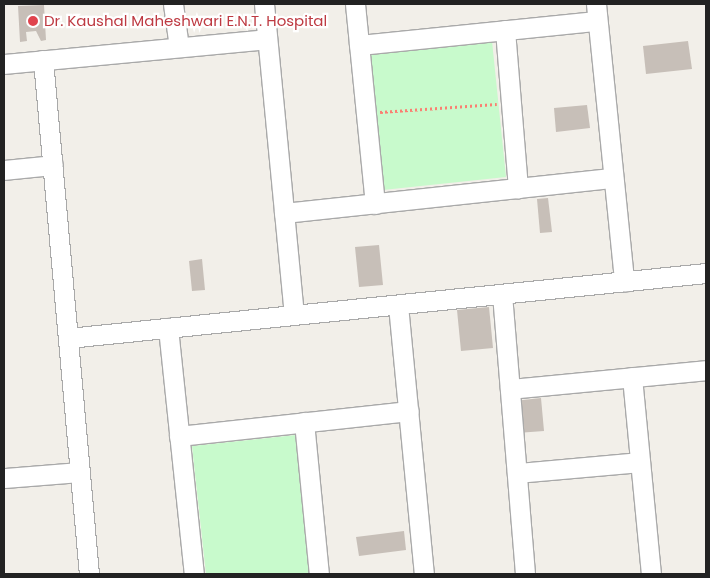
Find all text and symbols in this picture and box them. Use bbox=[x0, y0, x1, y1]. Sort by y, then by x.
place label: Dr. Kaushal Maheshwari E.N.T. Hospital bbox=[44, 12, 327, 30]
marker: Dr. Kaushal Maheshwari E.N.T. Hospital bbox=[26, 14, 40, 28]

